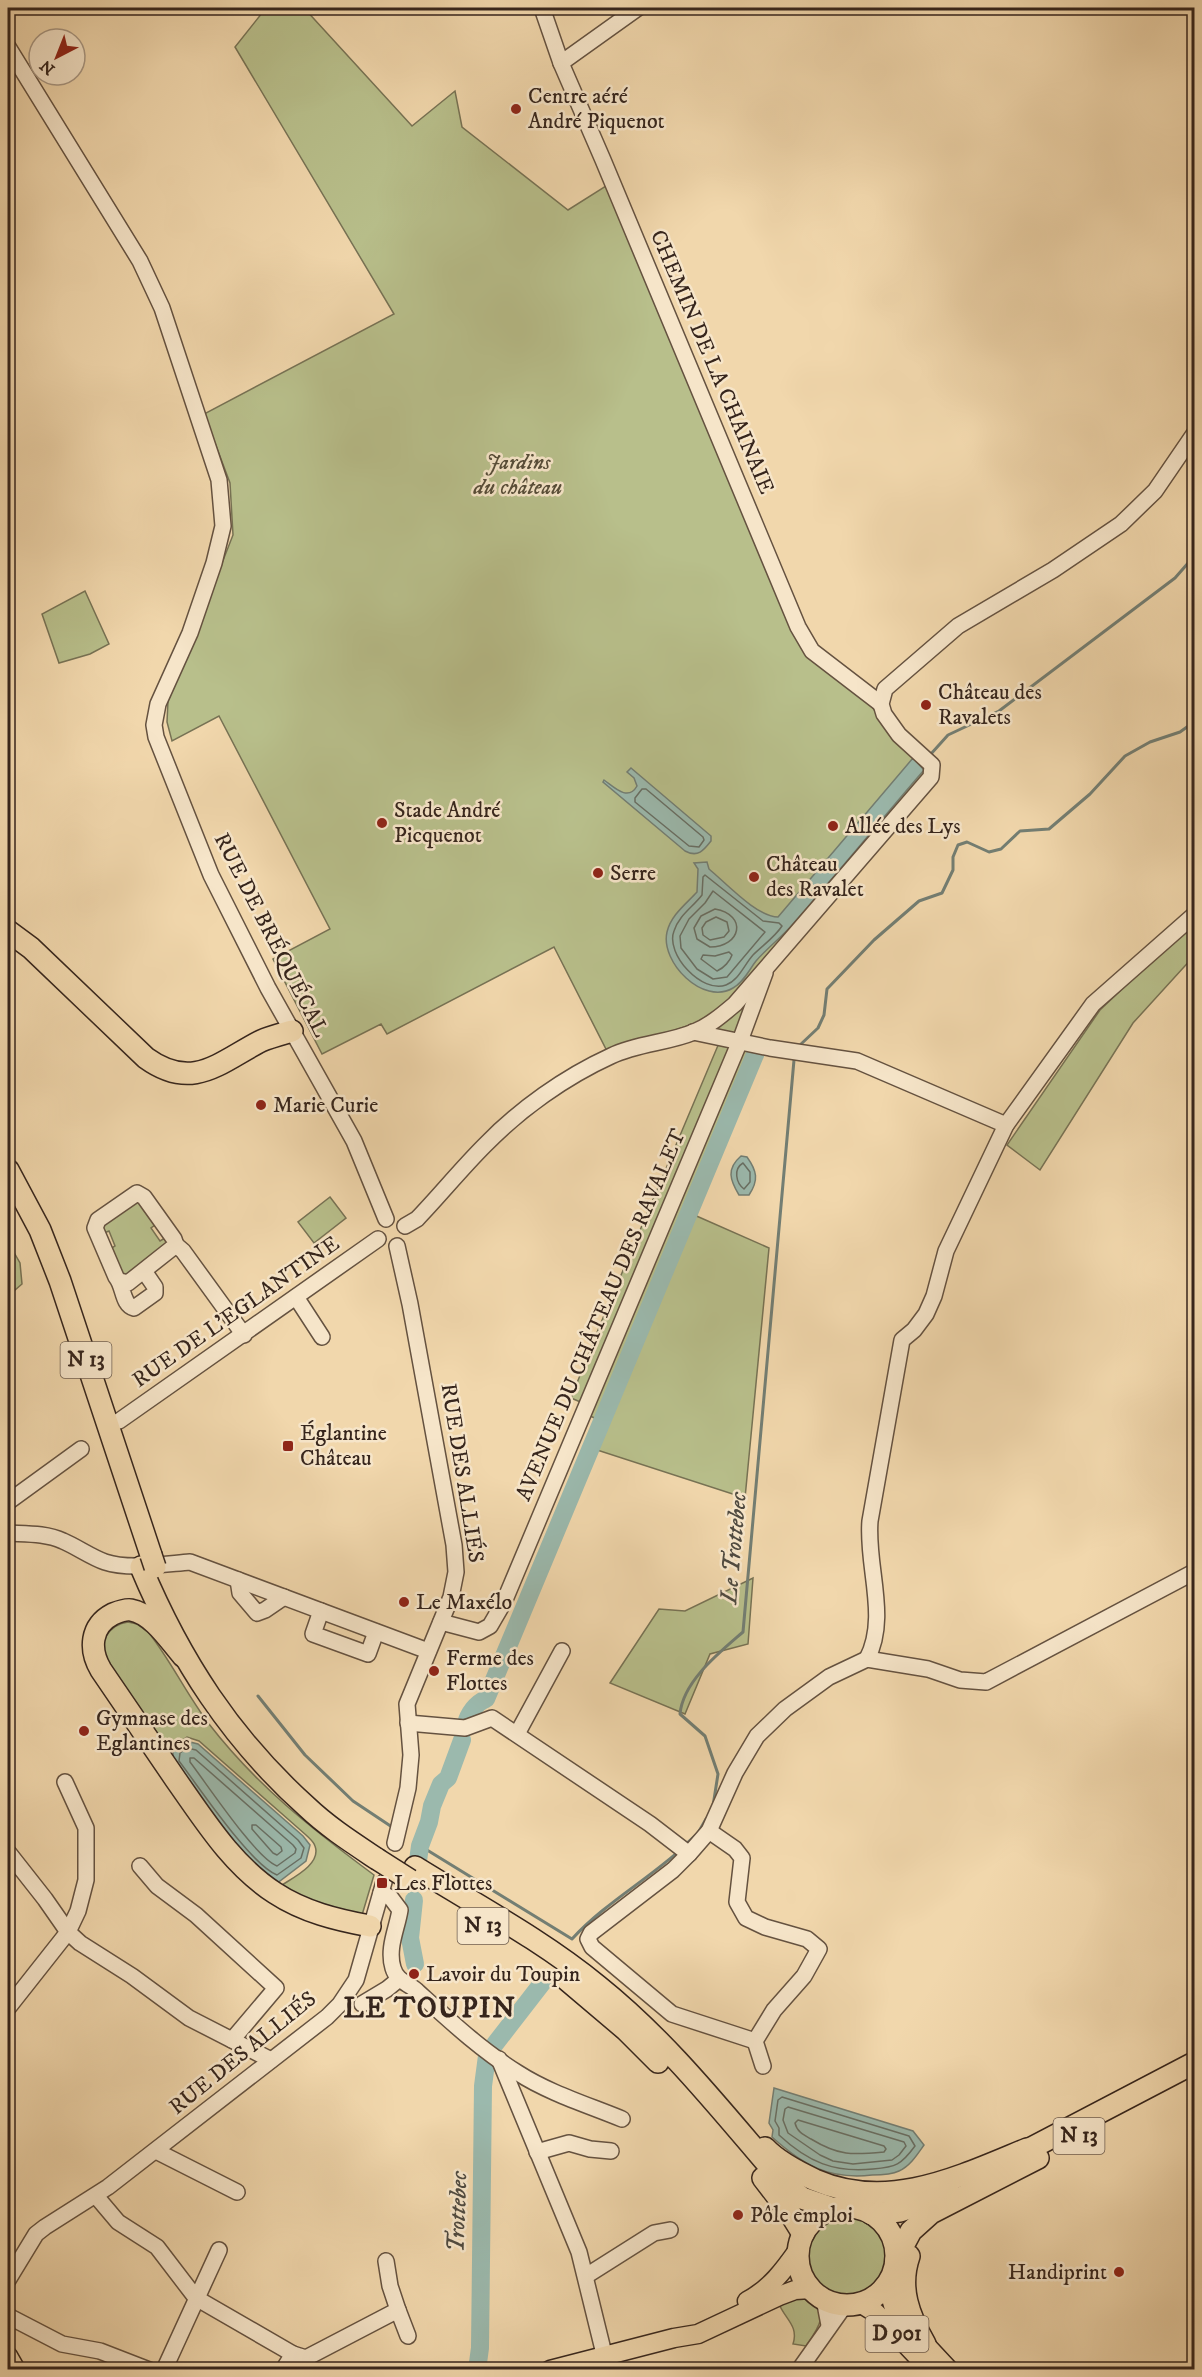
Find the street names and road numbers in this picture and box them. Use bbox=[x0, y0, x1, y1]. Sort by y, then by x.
street label: CHEMIN DE LA CHAINAIE bbox=[644, 226, 780, 498]
street label: RUE DE BRÉQUÉCAL bbox=[208, 829, 334, 1042]
street label: AVENUE DU CHÂTEAU DES RAVALET bbox=[509, 1124, 692, 1505]
street label: RUE DE L'EGLANTINE bbox=[127, 1230, 345, 1394]
road number: N 13 bbox=[60, 1342, 112, 1378]
street label: RUE DES ALLIÉS bbox=[434, 1381, 490, 1565]
road number: N 13 bbox=[458, 1908, 508, 1944]
street label: RUE DES ALLIÉS bbox=[164, 1985, 322, 2121]
road number: N 13 bbox=[1054, 2118, 1104, 2154]
road number: D 901 bbox=[866, 2316, 928, 2352]

